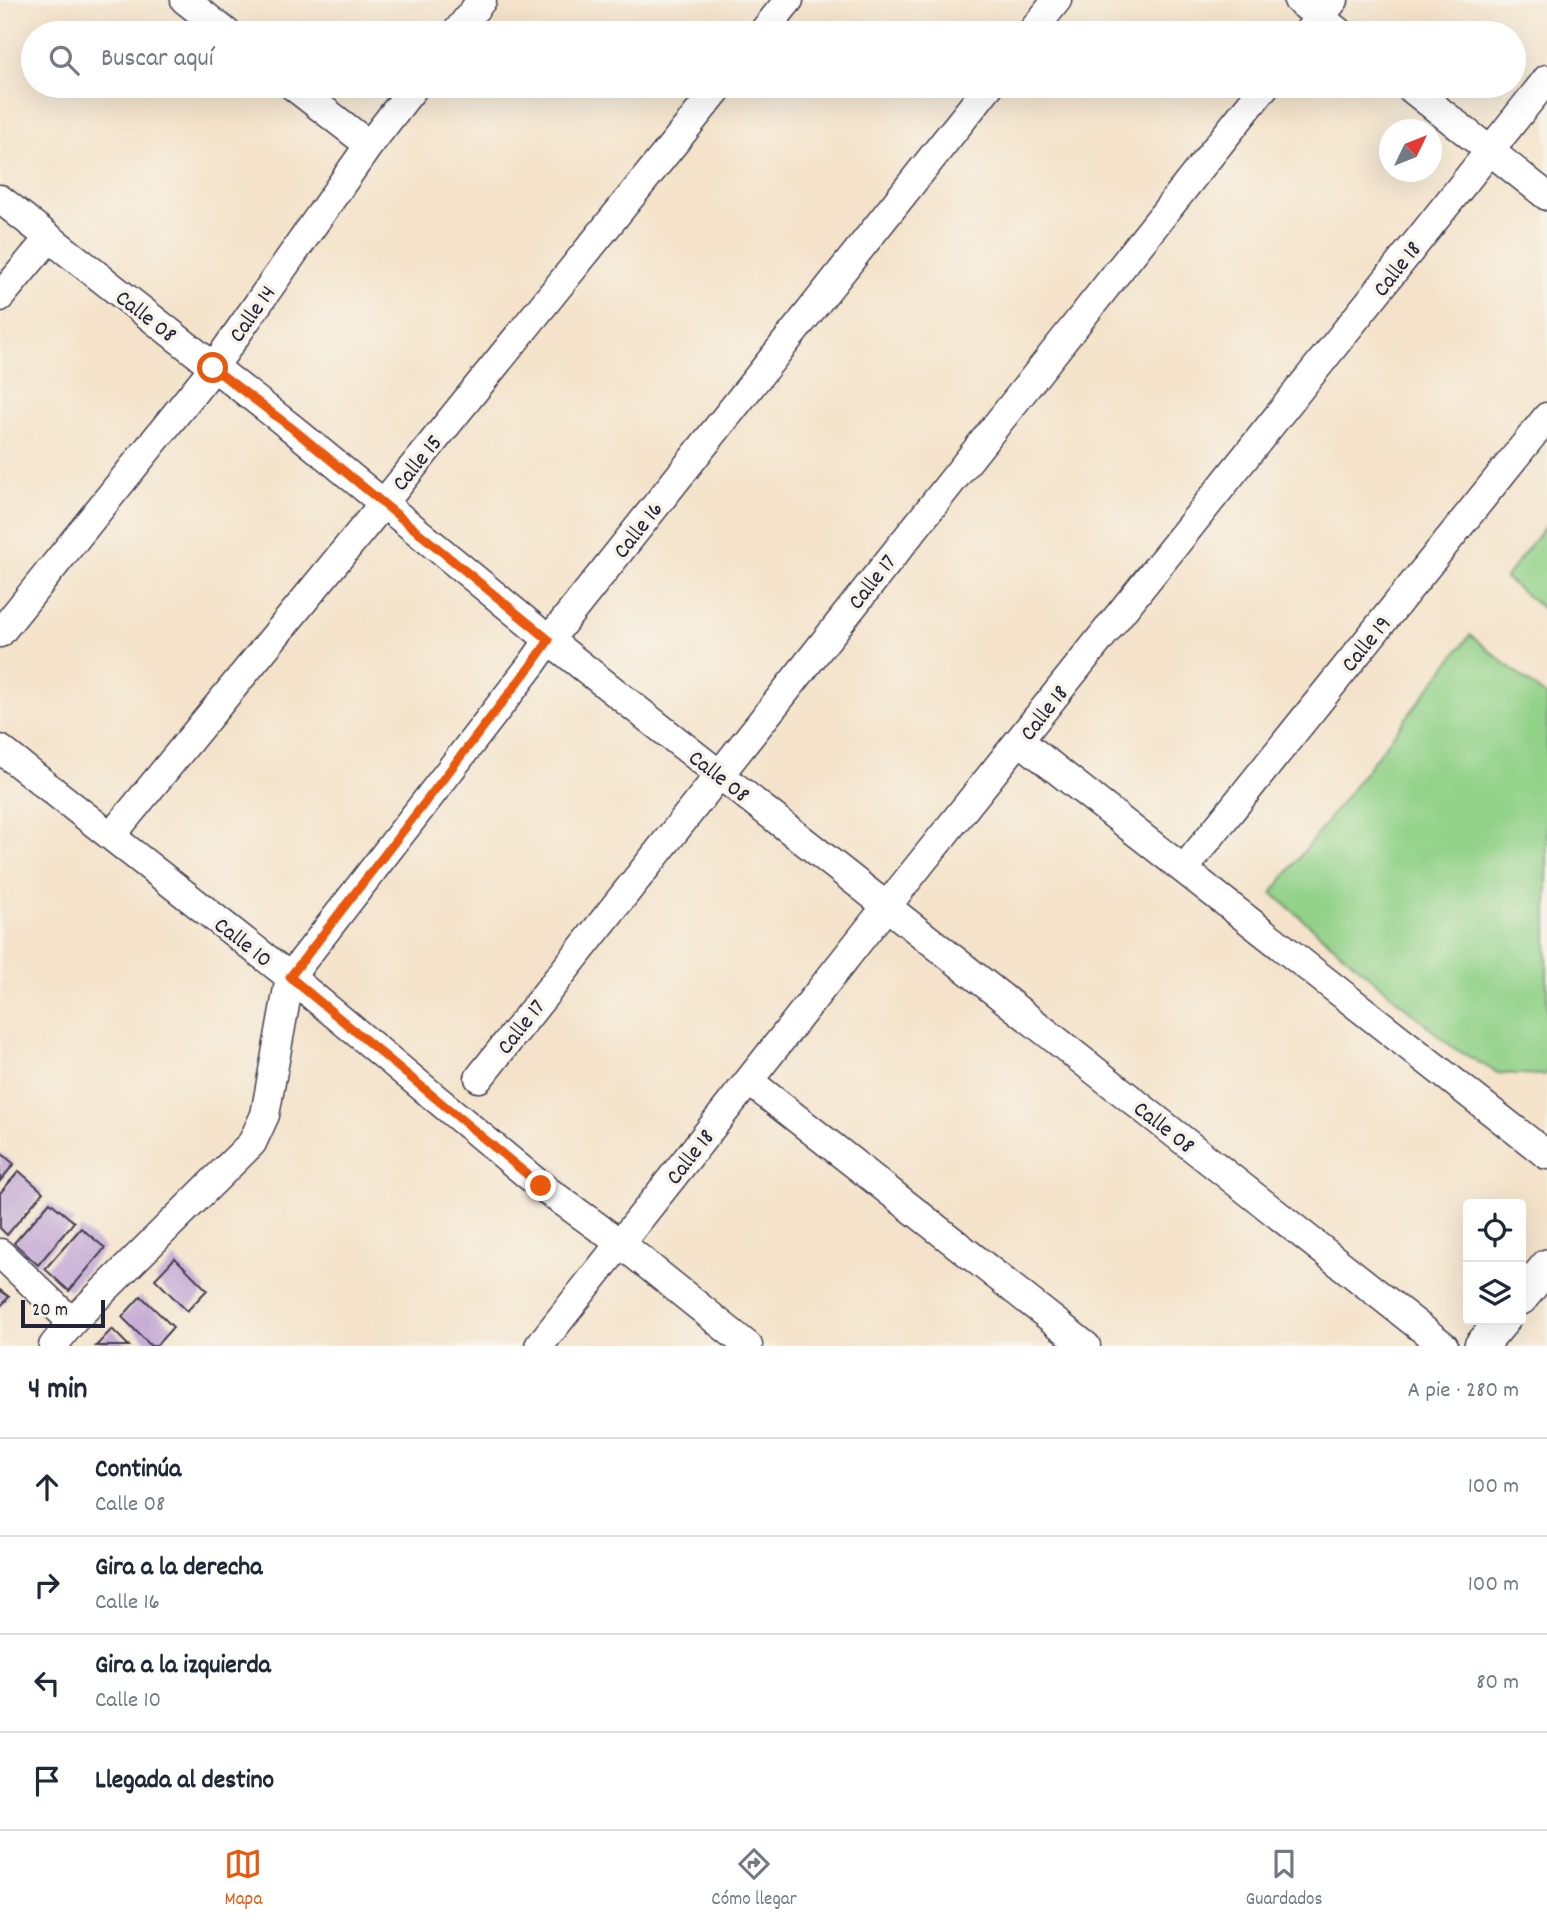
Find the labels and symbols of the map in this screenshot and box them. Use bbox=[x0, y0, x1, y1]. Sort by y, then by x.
north arrow bbox=[1379, 119, 1442, 182]
street label: Calle 18 bbox=[1366, 235, 1431, 305]
street label: Calle 14 bbox=[222, 280, 285, 350]
street label: Calle 08 bbox=[107, 283, 183, 352]
route start bbox=[197, 352, 228, 383]
street label: Calle 15 bbox=[386, 429, 452, 500]
street label: Calle 16 bbox=[607, 495, 673, 567]
street label: Calle 17 bbox=[842, 548, 906, 618]
street label: Calle 19 bbox=[1335, 610, 1401, 680]
street label: Calle 18 bbox=[1013, 679, 1078, 749]
street label: Calle 08 bbox=[680, 743, 756, 812]
street label: Calle 10 bbox=[206, 910, 278, 977]
street label: Calle 17 bbox=[491, 993, 555, 1063]
street label: Calle 08 bbox=[1125, 1094, 1201, 1163]
street label: Calle 18 bbox=[659, 1123, 724, 1193]
route end bbox=[525, 1170, 556, 1201]
scale bar bbox=[21, 1297, 105, 1329]

